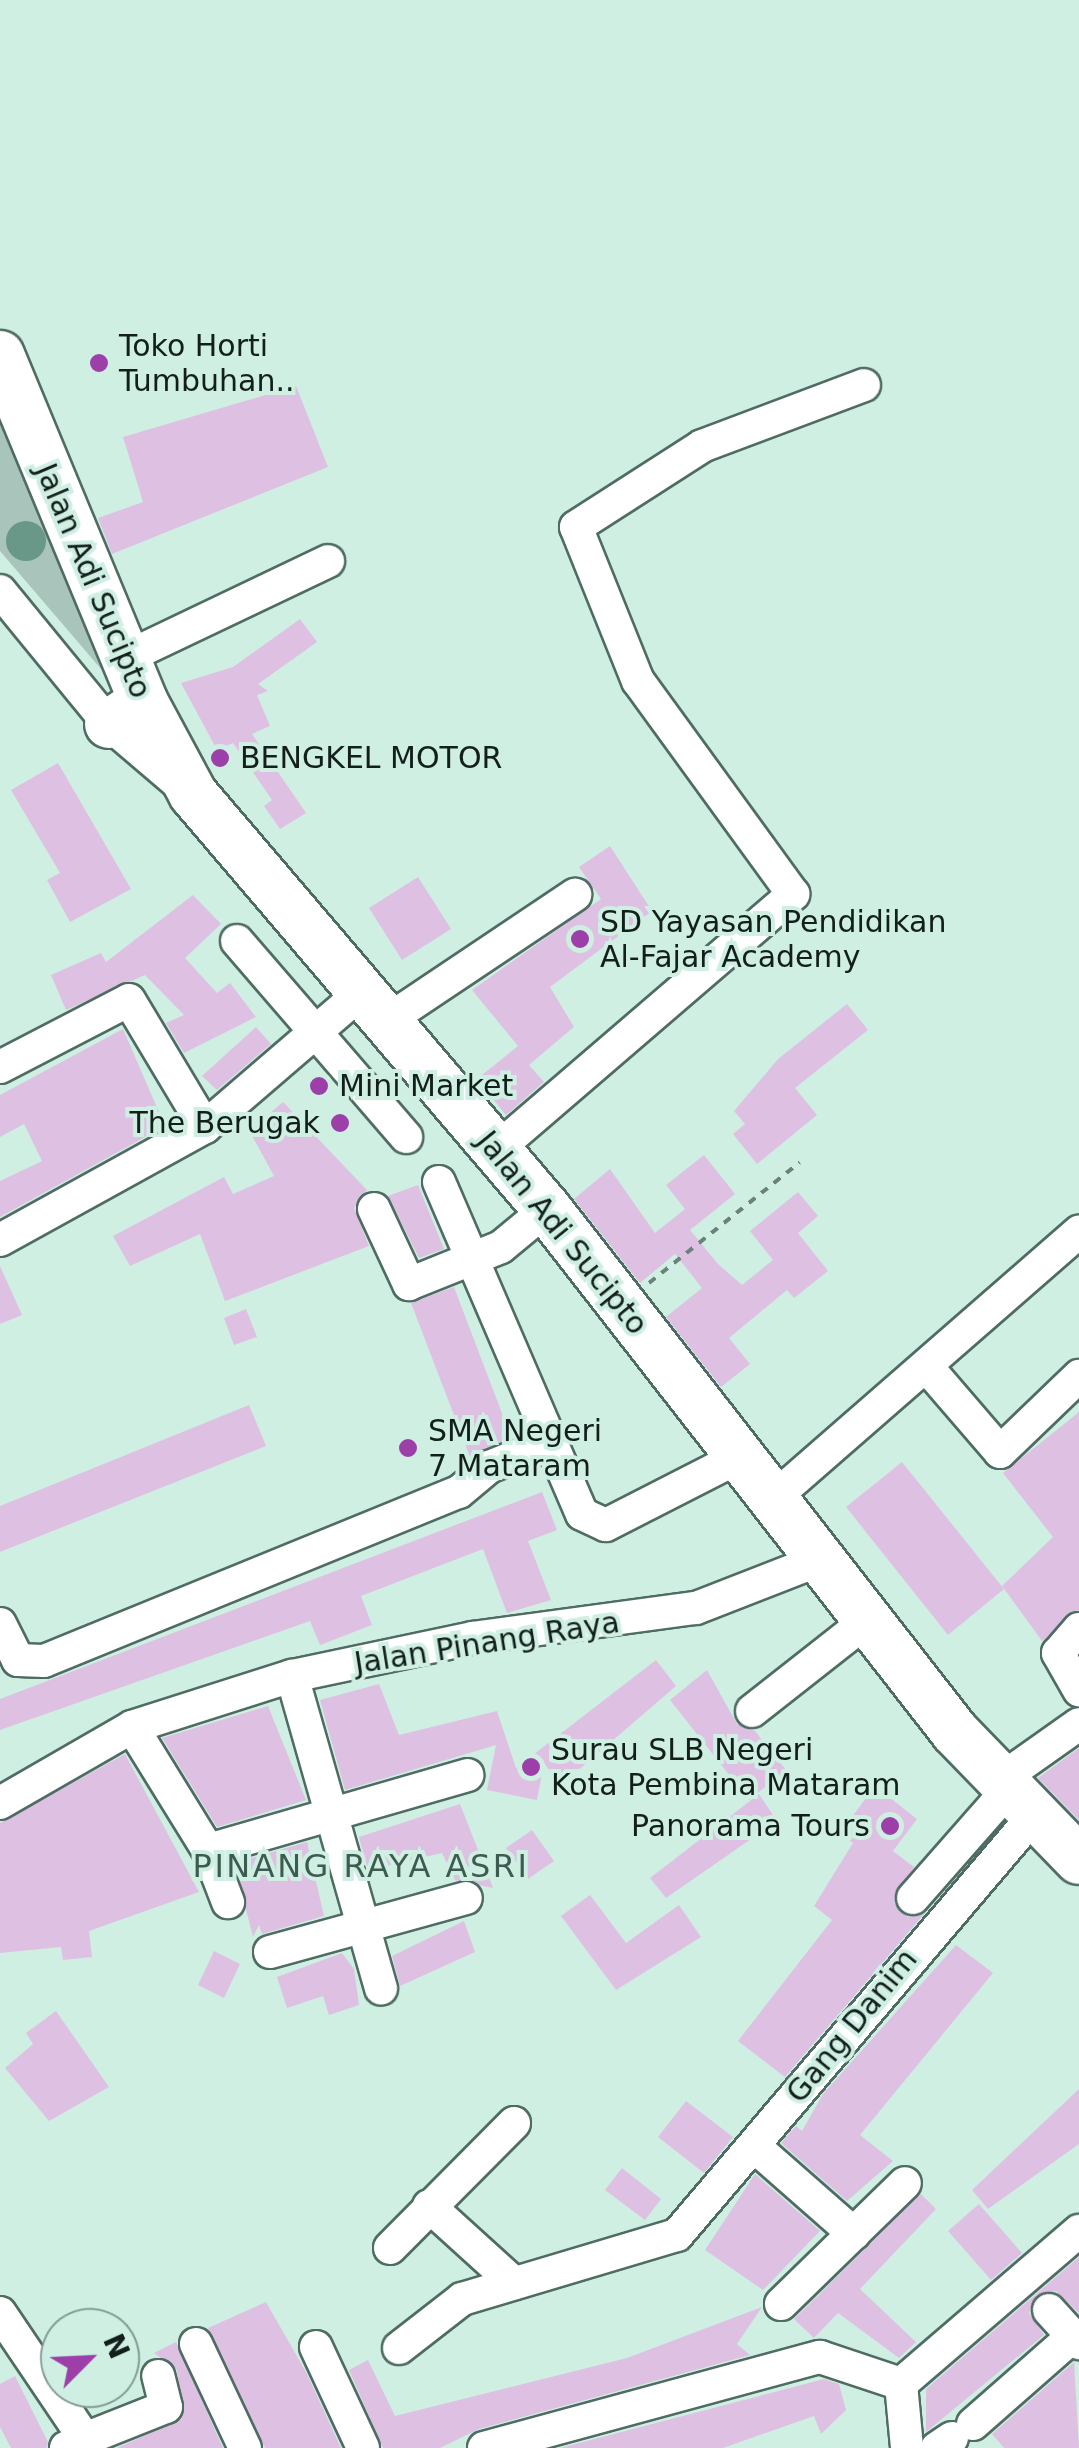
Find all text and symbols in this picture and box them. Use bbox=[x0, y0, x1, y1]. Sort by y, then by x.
place label: Toko Horti Tumbuhan.. bbox=[119, 328, 295, 398]
marker: Toko Horti Tumbuhan.. bbox=[88, 352, 110, 374]
street label: Jalan Adi Sucipto bbox=[27, 458, 159, 704]
place label: BENGKEL MOTOR bbox=[240, 740, 502, 776]
marker: BENGKEL MOTOR bbox=[209, 747, 231, 769]
place label: SD Yayasan Pendidikan Al-Fajar Academy bbox=[600, 904, 946, 974]
marker: SD Yayasan Pendidikan Al-Fajar Academy bbox=[569, 928, 591, 950]
place label: Mini Market bbox=[339, 1068, 513, 1104]
marker: Mini Market bbox=[308, 1075, 330, 1097]
place label: The Berugak bbox=[129, 1105, 320, 1141]
marker: The Berugak bbox=[329, 1112, 351, 1134]
street label: Jalan Adi Sucipto bbox=[469, 1124, 655, 1342]
place label: SMA Negeri 7 Mataram bbox=[428, 1413, 602, 1484]
marker: SMA Negeri 7 Mataram bbox=[397, 1437, 419, 1459]
street label: Jalan Pinang Raya bbox=[352, 1604, 622, 1682]
place label: Surau SLB Negeri Kota Pembina Mataram bbox=[551, 1732, 901, 1802]
marker: Surau SLB Negeri Kota Pembina Mataram bbox=[520, 1756, 542, 1778]
place label: Panorama Tours bbox=[631, 1808, 870, 1844]
marker: Panorama Tours bbox=[879, 1815, 901, 1837]
district label: PINANG RAYA ASRI bbox=[193, 1847, 529, 1885]
street label: Gang Danim bbox=[779, 1942, 925, 2110]
north arrow bbox=[40, 2308, 140, 2408]
text: N bbox=[96, 2329, 136, 2364]

